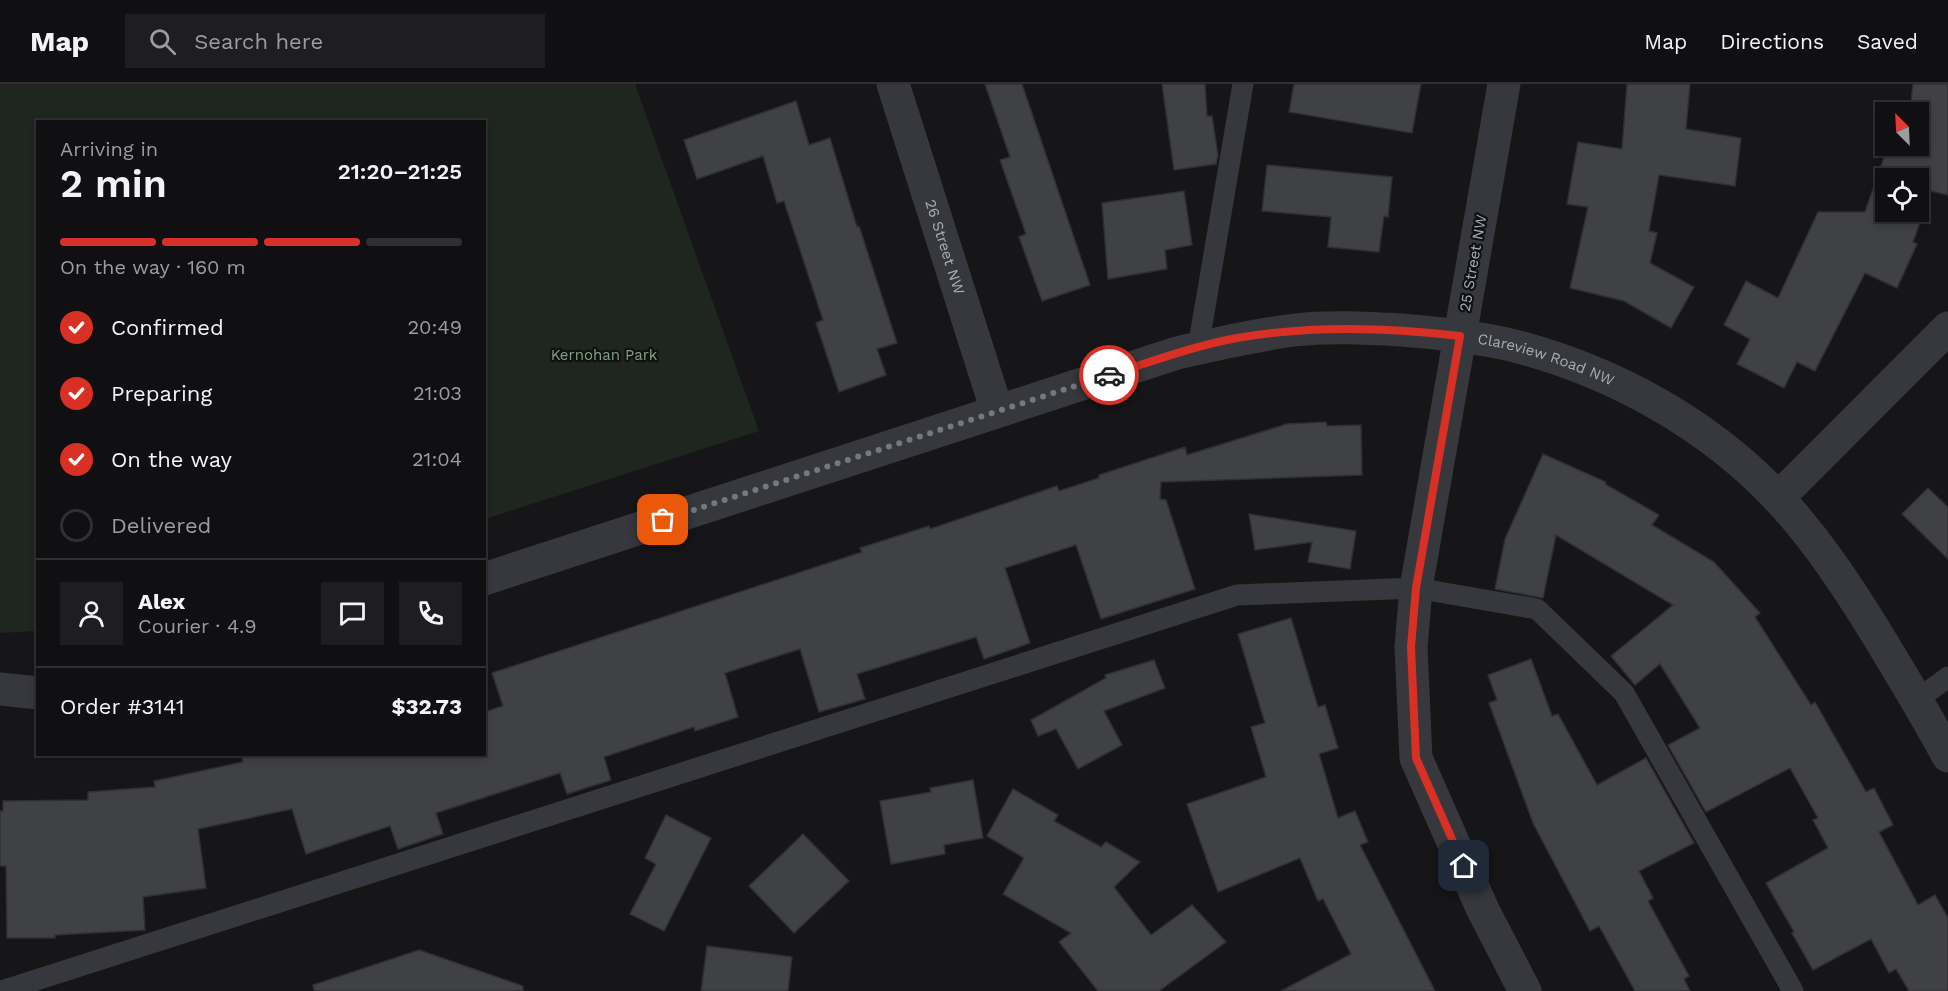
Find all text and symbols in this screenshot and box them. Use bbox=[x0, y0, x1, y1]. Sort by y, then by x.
search box bbox=[125, 14, 545, 68]
text: Map bbox=[30, 25, 89, 58]
icon: search bbox=[146, 25, 179, 58]
text: Search here bbox=[194, 29, 323, 54]
text: Map bbox=[1644, 29, 1687, 54]
text: Directions bbox=[1720, 29, 1824, 54]
text: Saved bbox=[1857, 29, 1918, 54]
north arrow bbox=[1875, 102, 1929, 156]
map controls bbox=[1875, 102, 1929, 222]
text: Arriving in bbox=[60, 137, 158, 161]
text: 21:20–21:25 bbox=[338, 159, 462, 184]
text: 2 min bbox=[60, 161, 167, 206]
button: locate bbox=[1875, 168, 1929, 222]
street label: 26 Street NW bbox=[921, 197, 968, 297]
street label: 25 Street NW bbox=[1456, 213, 1490, 313]
text: On the way · 160 m bbox=[60, 255, 245, 279]
icon: check bbox=[60, 311, 93, 344]
text: Confirmed bbox=[111, 315, 224, 340]
text: 20:49 bbox=[407, 315, 462, 339]
street label: Clareview Road NW bbox=[1476, 330, 1617, 389]
courier bbox=[1079, 345, 1139, 405]
park label: Kernohan Park bbox=[551, 346, 658, 364]
icon: car bbox=[1093, 359, 1126, 392]
icon: check bbox=[60, 377, 93, 410]
text: Preparing bbox=[111, 381, 212, 406]
text: 21:03 bbox=[413, 381, 462, 405]
icon: check bbox=[60, 443, 93, 476]
text: On the way bbox=[111, 447, 232, 472]
text: 21:04 bbox=[412, 447, 462, 471]
pin bbox=[637, 494, 688, 545]
icon: bag bbox=[646, 503, 679, 536]
text: Delivered bbox=[111, 513, 211, 538]
button: person bbox=[60, 582, 123, 645]
button: chat bbox=[321, 582, 384, 645]
button: phone bbox=[399, 582, 462, 645]
text: Alex bbox=[138, 589, 185, 614]
text: Courier · 4.9 bbox=[138, 614, 257, 638]
text: Order #3141 bbox=[60, 694, 185, 719]
text: $32.73 bbox=[391, 694, 462, 719]
pin bbox=[1438, 840, 1489, 891]
icon: home bbox=[1447, 849, 1480, 882]

